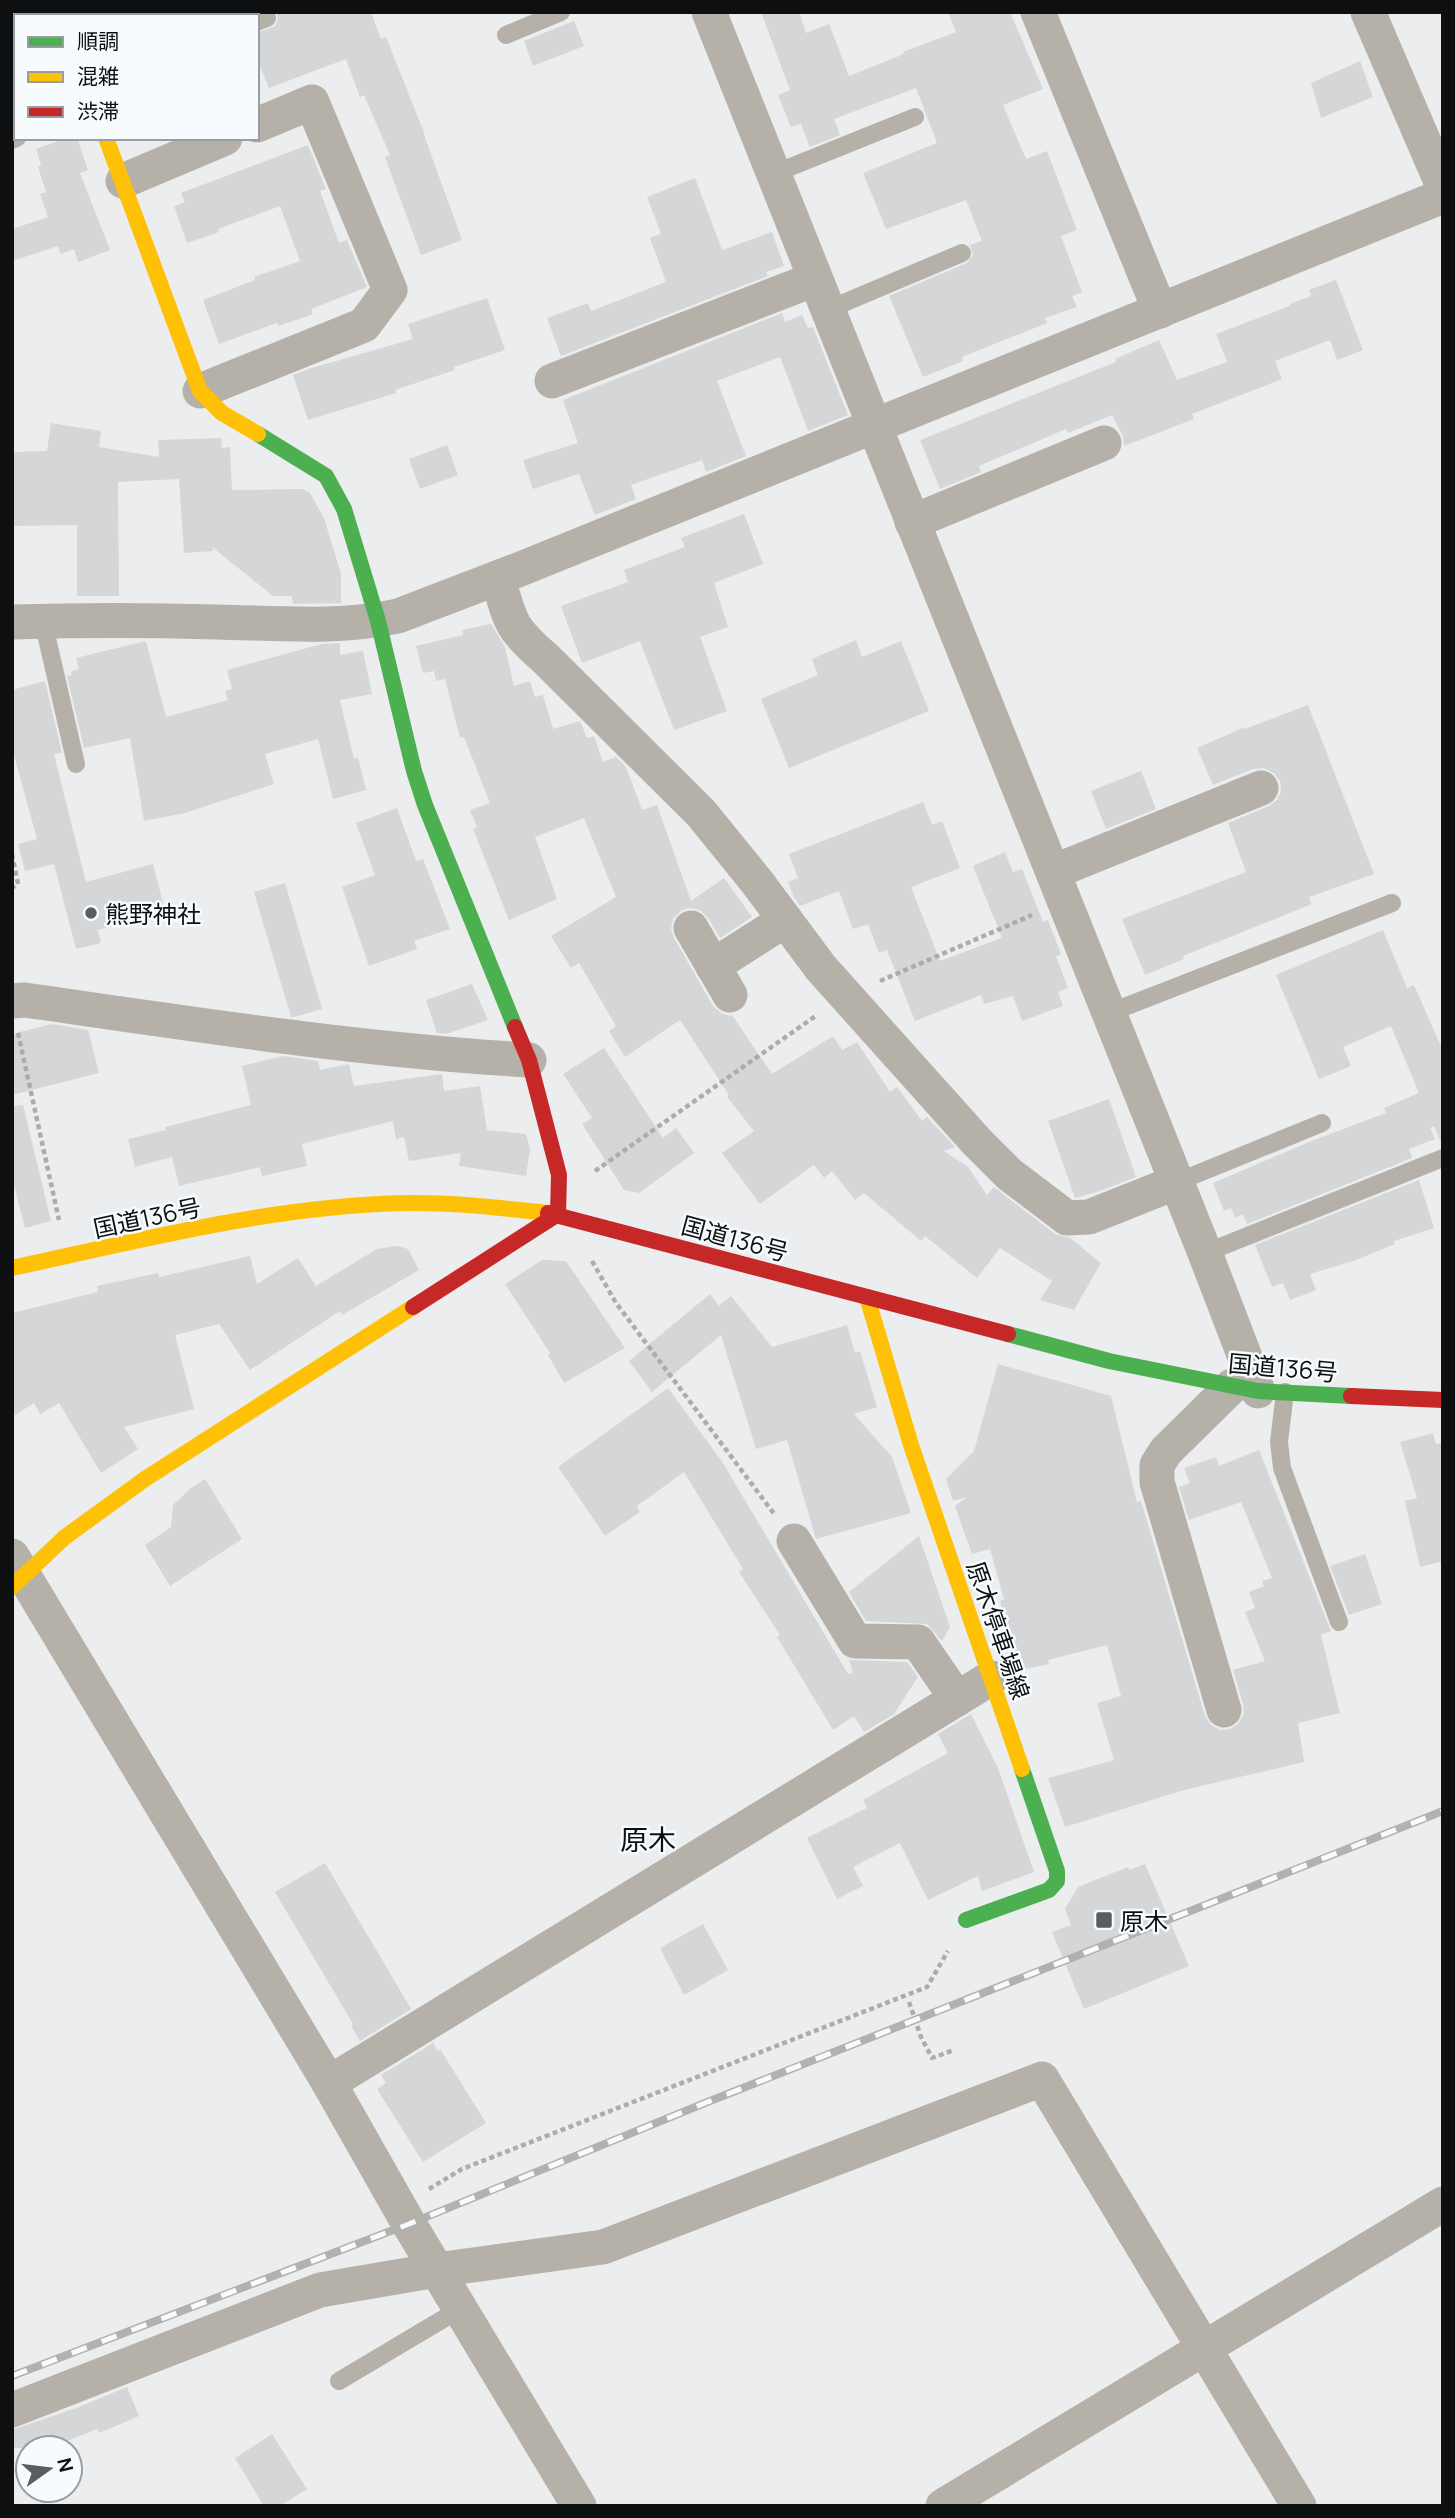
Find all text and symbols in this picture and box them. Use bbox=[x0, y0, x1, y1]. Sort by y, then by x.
legend bbox=[14, 14, 259, 140]
text: 順調 bbox=[77, 27, 119, 55]
text: 混雑 bbox=[77, 62, 119, 90]
text: 渋滞 bbox=[77, 97, 119, 125]
place label: 熊野神社 bbox=[105, 897, 201, 930]
marker: 熊野神社 bbox=[83, 905, 99, 921]
street label: 国道136号 bbox=[90, 1189, 204, 1245]
street label: 国道136号 bbox=[678, 1208, 792, 1268]
street label: 国道136号 bbox=[1227, 1346, 1339, 1388]
street label: 原木停車場線 bbox=[960, 1557, 1038, 1703]
district label: 原木 bbox=[620, 1820, 676, 1858]
place label: 原木 bbox=[1120, 1904, 1168, 1937]
marker: 原木 bbox=[1094, 1910, 1114, 1930]
north arrow bbox=[14, 2434, 84, 2504]
text: N bbox=[51, 2455, 80, 2475]

